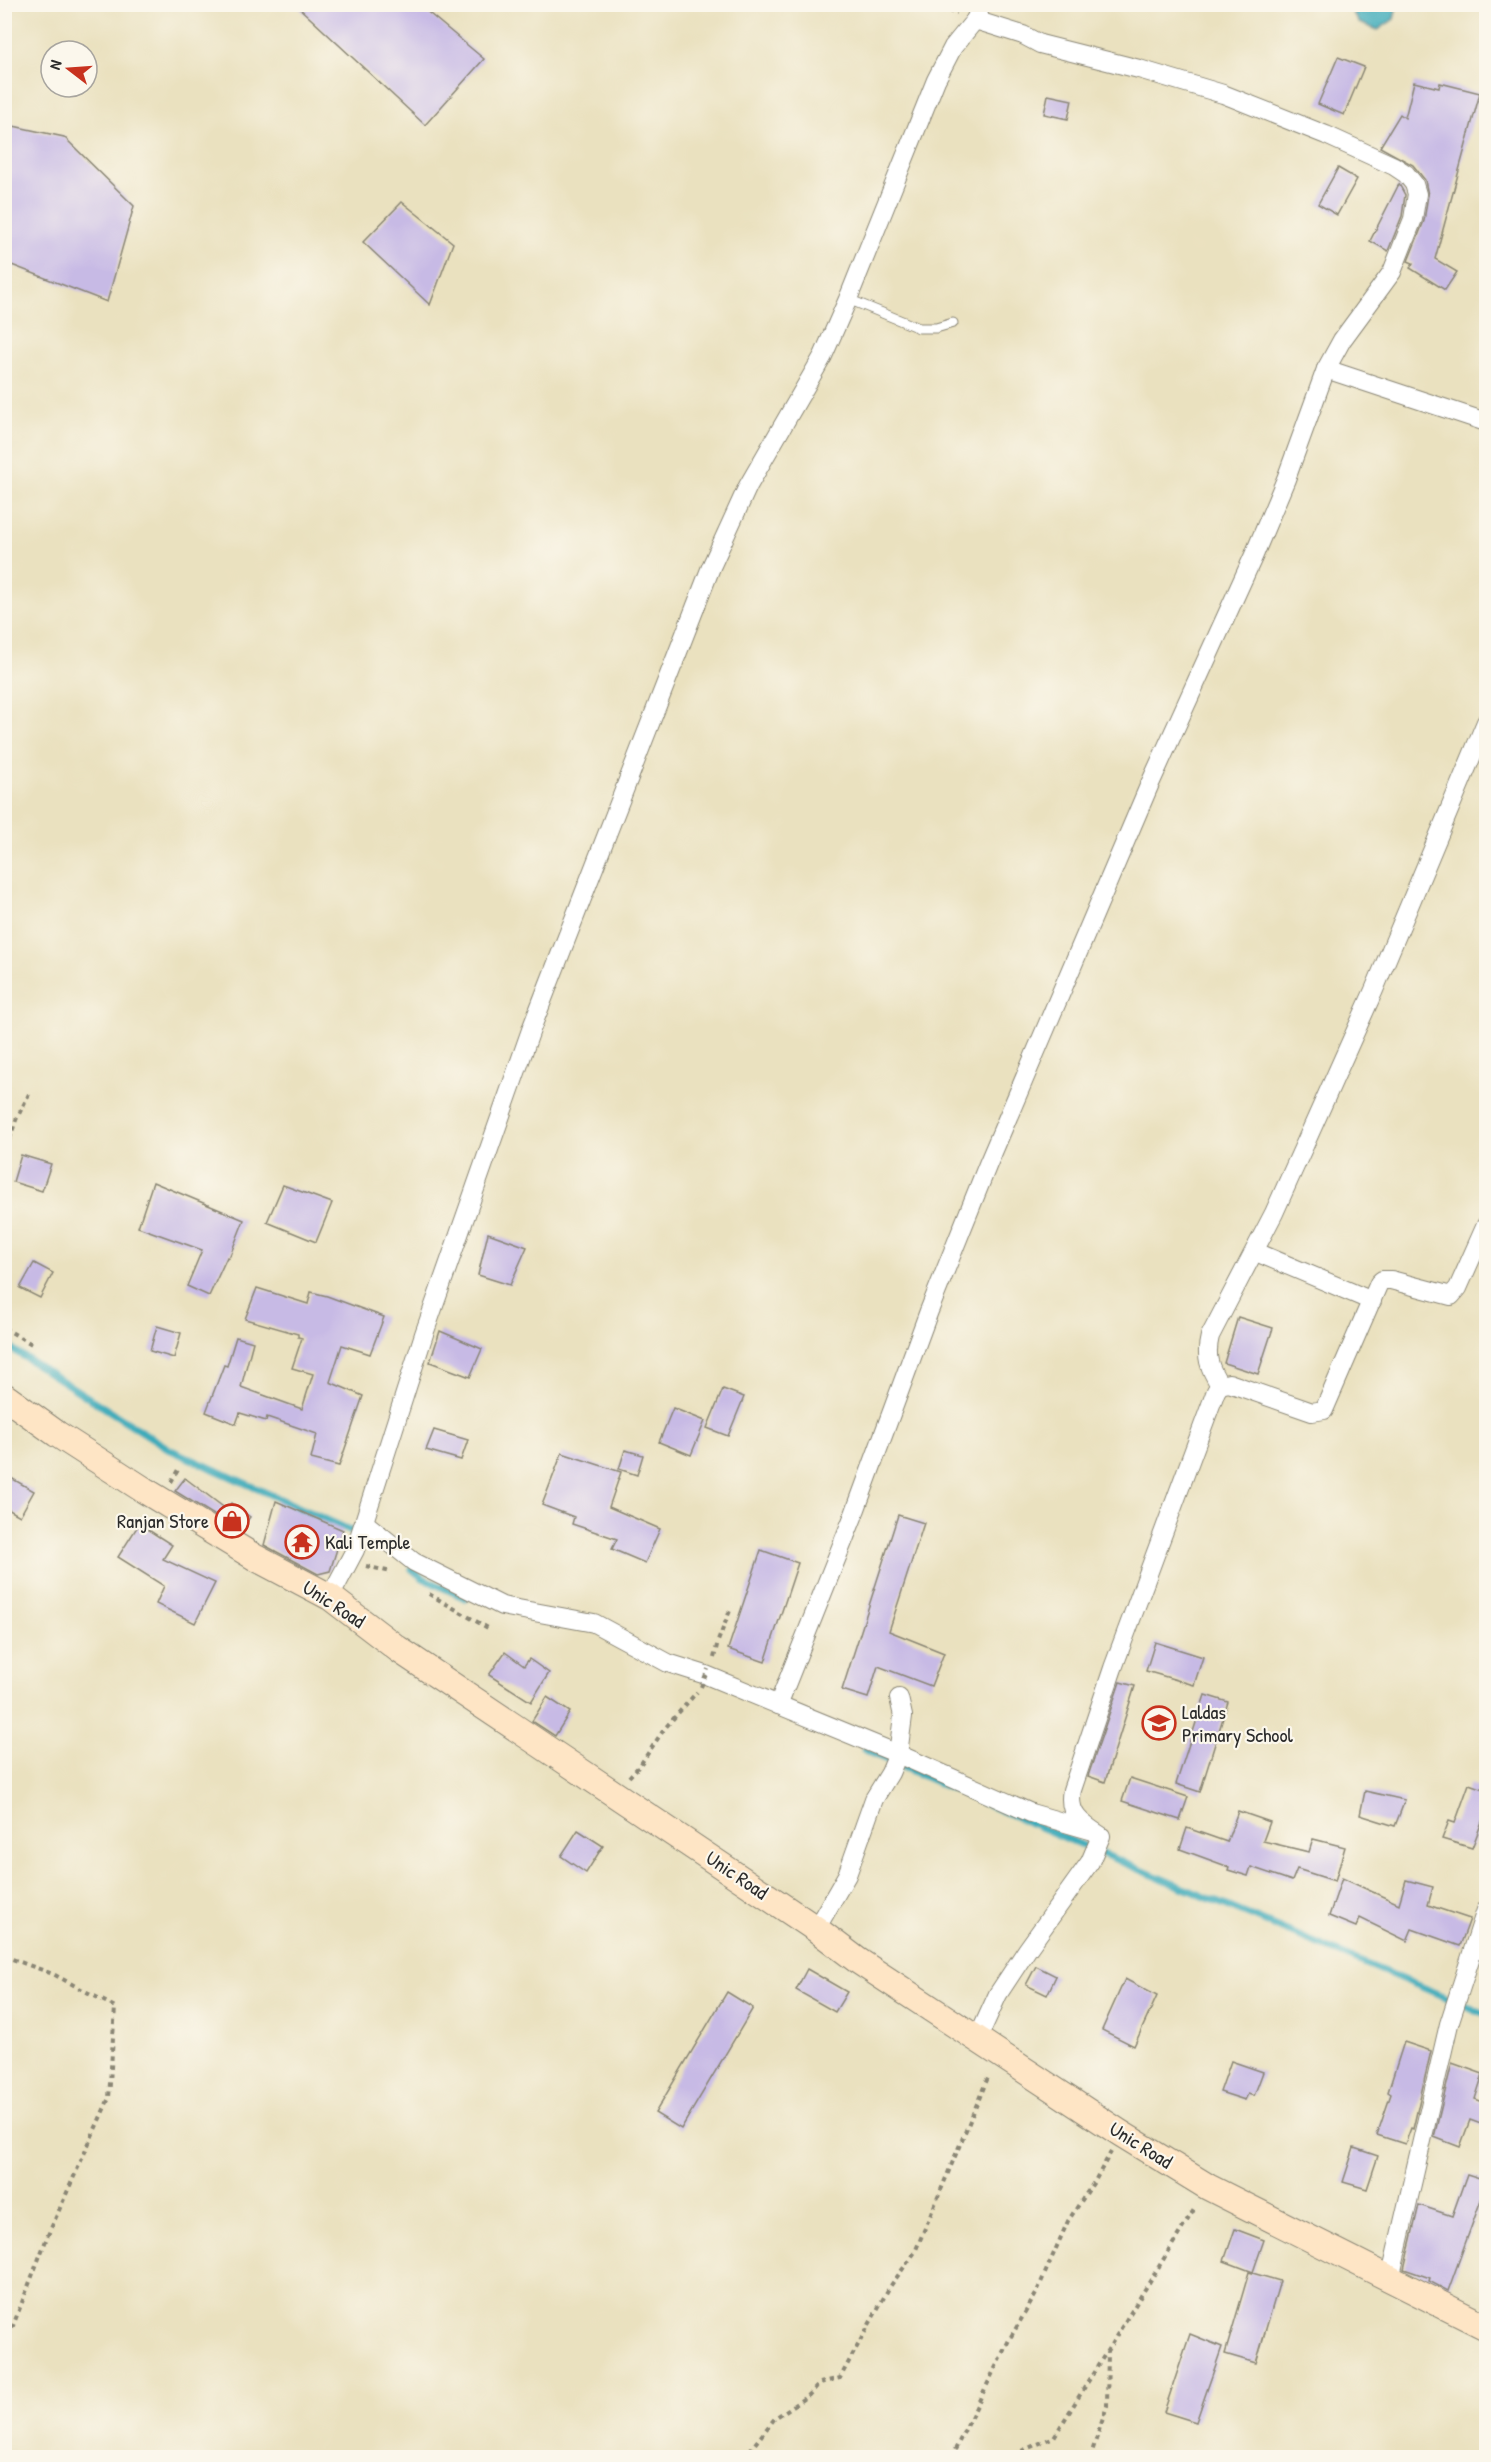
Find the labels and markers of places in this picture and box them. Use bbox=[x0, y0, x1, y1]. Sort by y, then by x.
shop icon: Ranjan Store bbox=[214, 1503, 250, 1539]
place label: Ranjan Store bbox=[117, 1507, 209, 1534]
temple icon: Kali Temple bbox=[284, 1524, 320, 1560]
place label: Kali Temple bbox=[325, 1528, 410, 1555]
place label: Laldas Primary School bbox=[1182, 1698, 1293, 1748]
school or university icon: Laldas Primary School bbox=[1141, 1705, 1177, 1741]

